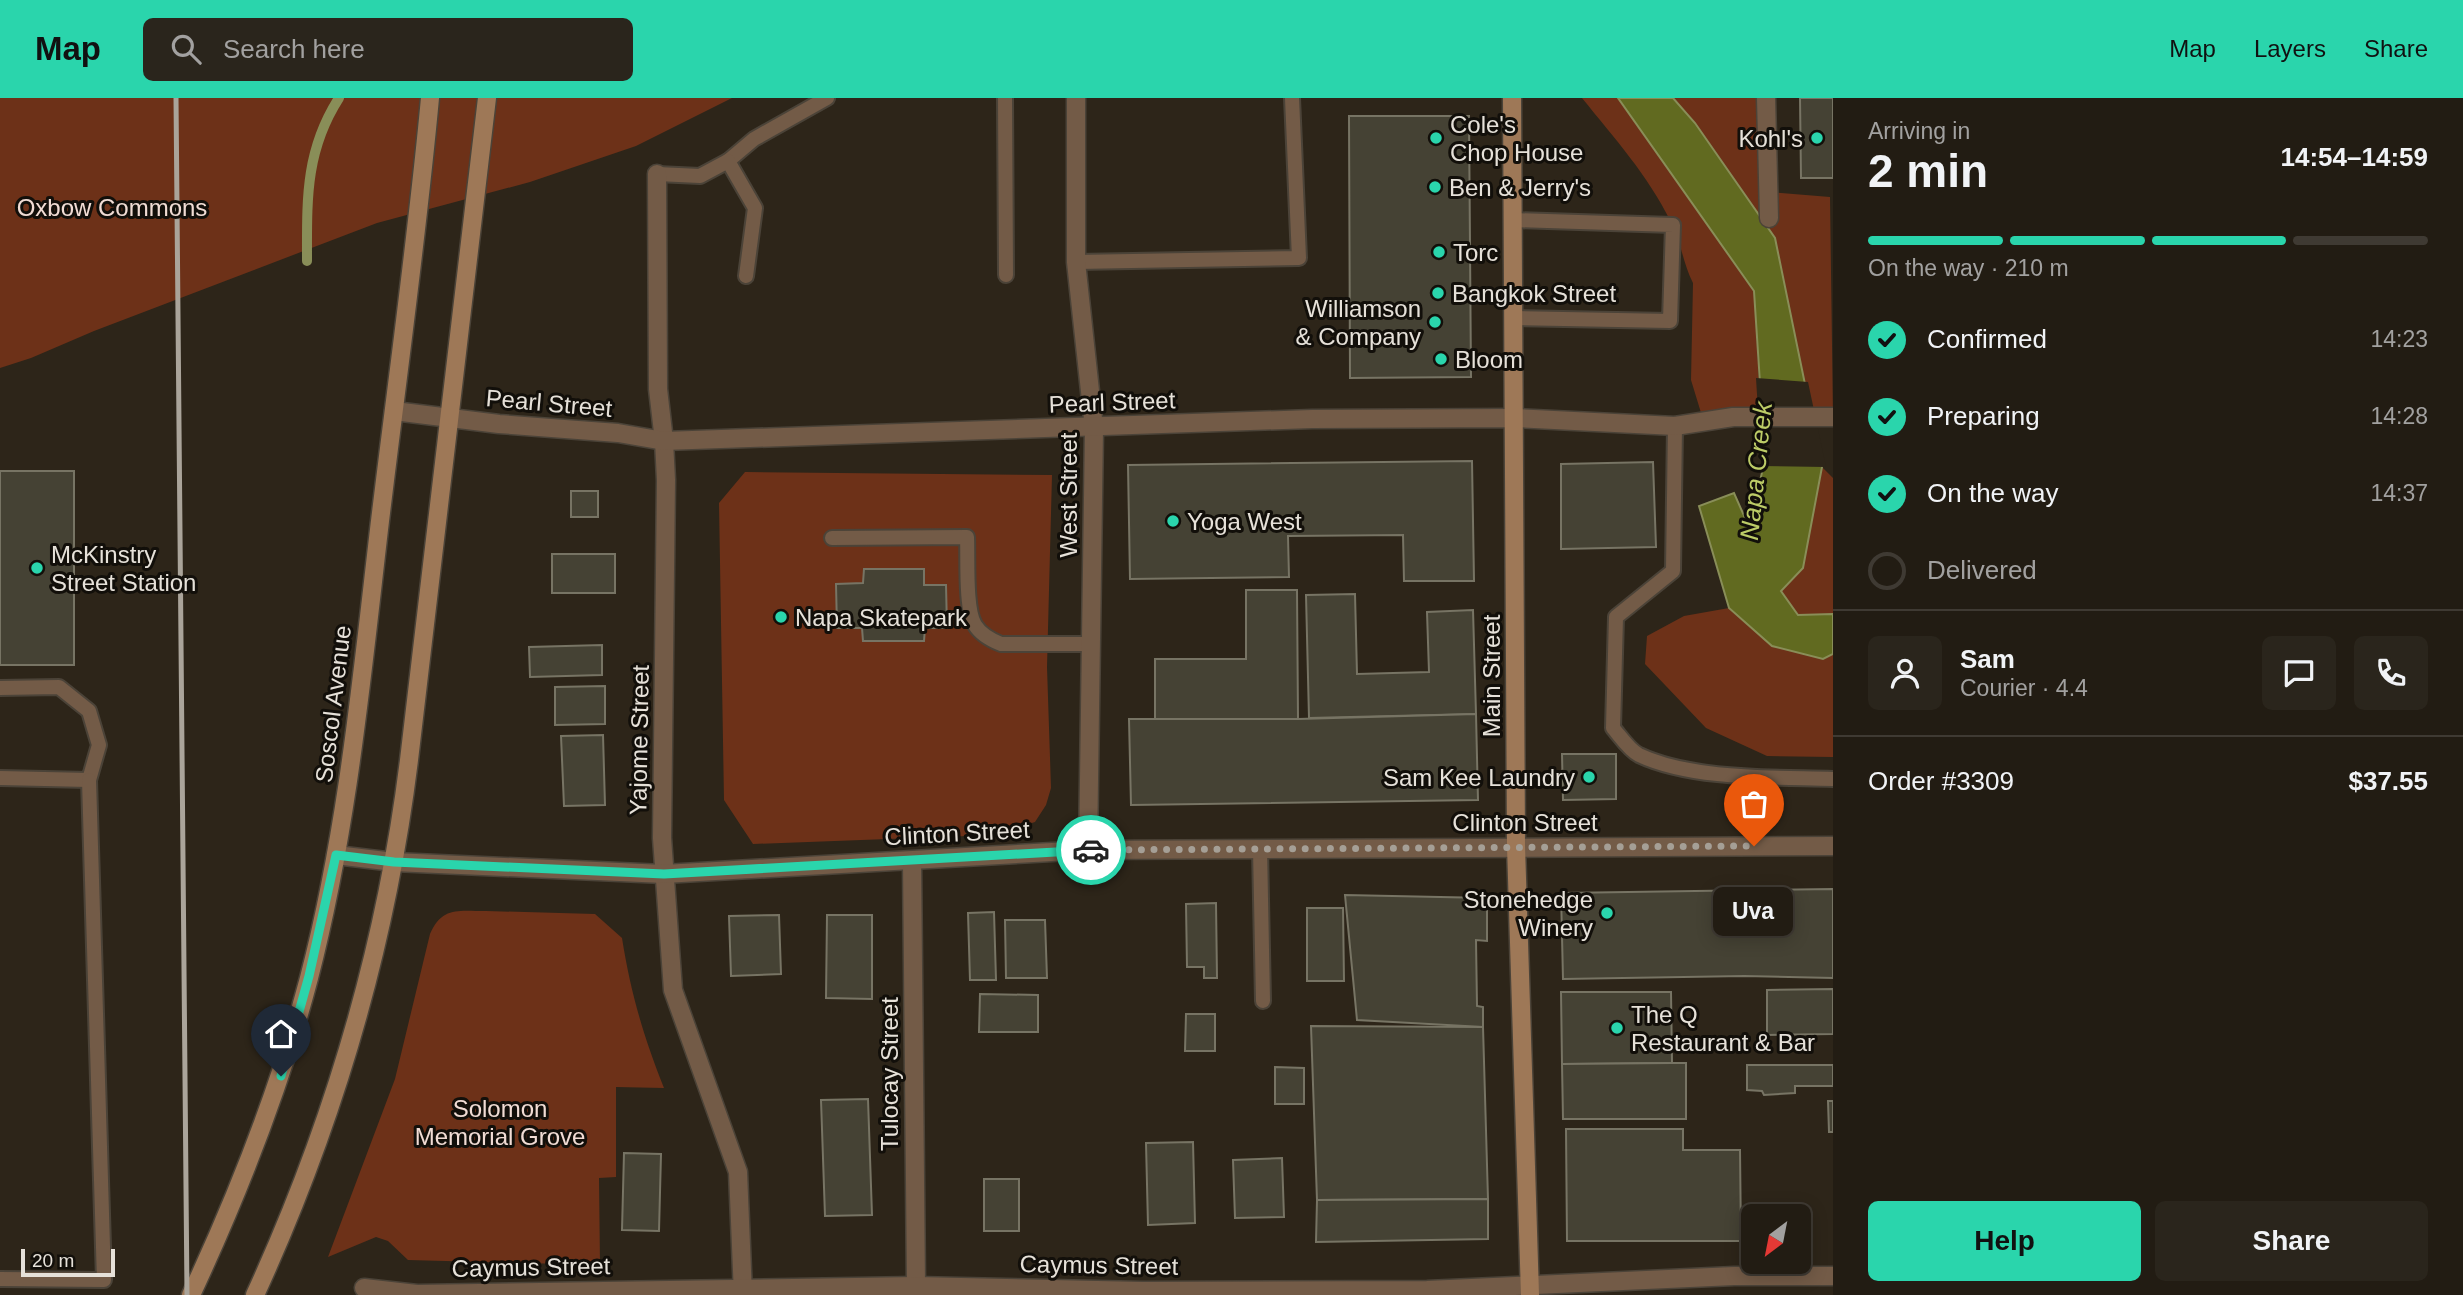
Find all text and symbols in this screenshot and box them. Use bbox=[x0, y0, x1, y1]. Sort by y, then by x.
search box bbox=[143, 18, 633, 81]
text: Map bbox=[35, 30, 101, 67]
icon: search bbox=[167, 30, 205, 68]
text: Search here bbox=[223, 34, 365, 64]
text: Map bbox=[2169, 35, 2216, 62]
text: Layers bbox=[2254, 35, 2326, 62]
text: Share bbox=[2364, 35, 2428, 62]
place label: Cole's Chop House bbox=[1450, 111, 1583, 166]
text: Arriving in bbox=[1868, 118, 1970, 144]
place label: Kohl's bbox=[1738, 125, 1803, 152]
marker: Cole's Chop House bbox=[1428, 130, 1444, 146]
marker: Kohl's bbox=[1809, 130, 1825, 146]
text: 14:54–14:59 bbox=[2281, 142, 2428, 172]
text: 2 min bbox=[1868, 145, 1988, 197]
place label: Ben & Jerry's bbox=[1449, 174, 1591, 201]
marker: Ben & Jerry's bbox=[1427, 179, 1443, 195]
park label: Oxbow Commons bbox=[17, 194, 207, 221]
place label: Torc bbox=[1453, 239, 1498, 266]
marker: Torc bbox=[1431, 244, 1447, 260]
text: On the way · 210 m bbox=[1868, 255, 2069, 281]
place label: Bangkok Street bbox=[1452, 280, 1616, 307]
marker: Bangkok Street bbox=[1430, 285, 1446, 301]
place label: Williamson & Company bbox=[1296, 295, 1421, 350]
marker: Williamson & Company bbox=[1427, 314, 1443, 330]
icon: check bbox=[1868, 321, 1906, 359]
text: Confirmed bbox=[1927, 324, 2047, 354]
text: 14:23 bbox=[2370, 326, 2428, 352]
place label: Bloom bbox=[1455, 346, 1523, 373]
marker: Bloom bbox=[1433, 351, 1449, 367]
street label: Pearl Street bbox=[485, 384, 614, 422]
street label: Pearl Street bbox=[1048, 386, 1176, 418]
water label: Napa Creek bbox=[1734, 398, 1778, 542]
icon: check bbox=[1868, 398, 1906, 436]
text: Preparing bbox=[1927, 401, 2040, 431]
text: 14:28 bbox=[2370, 403, 2428, 429]
street label: West Street bbox=[1055, 432, 1082, 557]
icon: check bbox=[1868, 475, 1906, 513]
text: On the way bbox=[1927, 478, 2059, 508]
text: 14:37 bbox=[2370, 480, 2428, 506]
place label: Yoga West bbox=[1187, 508, 1302, 535]
marker: Yoga West bbox=[1165, 513, 1181, 529]
place label: McKinstry Street Station bbox=[51, 541, 196, 596]
text: Delivered bbox=[1927, 555, 2037, 585]
marker: McKinstry Street Station bbox=[29, 560, 45, 576]
place label: Napa Skatepark bbox=[795, 604, 968, 631]
marker: Napa Skatepark bbox=[773, 609, 789, 625]
street label: Main Street bbox=[1478, 614, 1505, 737]
street label: Soscol Avenue bbox=[310, 624, 356, 784]
button: person bbox=[1868, 636, 1942, 710]
button: chat bbox=[2262, 636, 2336, 710]
button: phone bbox=[2354, 636, 2428, 710]
text: Sam bbox=[1960, 644, 2015, 674]
street label: Yajome Street bbox=[624, 664, 654, 815]
text: Courier · 4.4 bbox=[1960, 675, 2088, 701]
place label: Sam Kee Laundry bbox=[1383, 764, 1575, 791]
text: Order #3309 bbox=[1868, 766, 2014, 796]
text: $37.55 bbox=[2348, 766, 2428, 796]
marker: Sam Kee Laundry bbox=[1581, 769, 1597, 785]
pin bbox=[1724, 774, 1784, 846]
icon: bag bbox=[1735, 785, 1773, 823]
street label: Clinton Street bbox=[1452, 809, 1598, 836]
courier bbox=[1056, 815, 1126, 885]
street label: Clinton Street bbox=[884, 816, 1031, 850]
icon: car bbox=[1072, 831, 1110, 869]
place label: Stonehedge Winery bbox=[1464, 886, 1593, 941]
callout: Uva bbox=[1714, 888, 1794, 937]
text: Uva bbox=[1732, 898, 1774, 924]
marker: Stonehedge Winery bbox=[1599, 905, 1615, 921]
street label: Tulocay Street bbox=[876, 997, 903, 1151]
place label: The Q Restaurant & Bar bbox=[1631, 1001, 1815, 1056]
pin bbox=[251, 1004, 311, 1076]
icon: home bbox=[262, 1015, 300, 1053]
marker: The Q Restaurant & Bar bbox=[1609, 1020, 1625, 1036]
park label: Solomon Memorial Grove bbox=[415, 1095, 585, 1150]
button: Help bbox=[1868, 1201, 2141, 1281]
button: Share bbox=[2155, 1201, 2428, 1281]
north arrow bbox=[1741, 1204, 1811, 1274]
map controls bbox=[1741, 1204, 1811, 1274]
scale bar bbox=[21, 1246, 116, 1278]
text: 20 m bbox=[32, 1250, 74, 1271]
street label: Caymus Street bbox=[1019, 1250, 1179, 1280]
street label: Caymus Street bbox=[451, 1252, 611, 1282]

